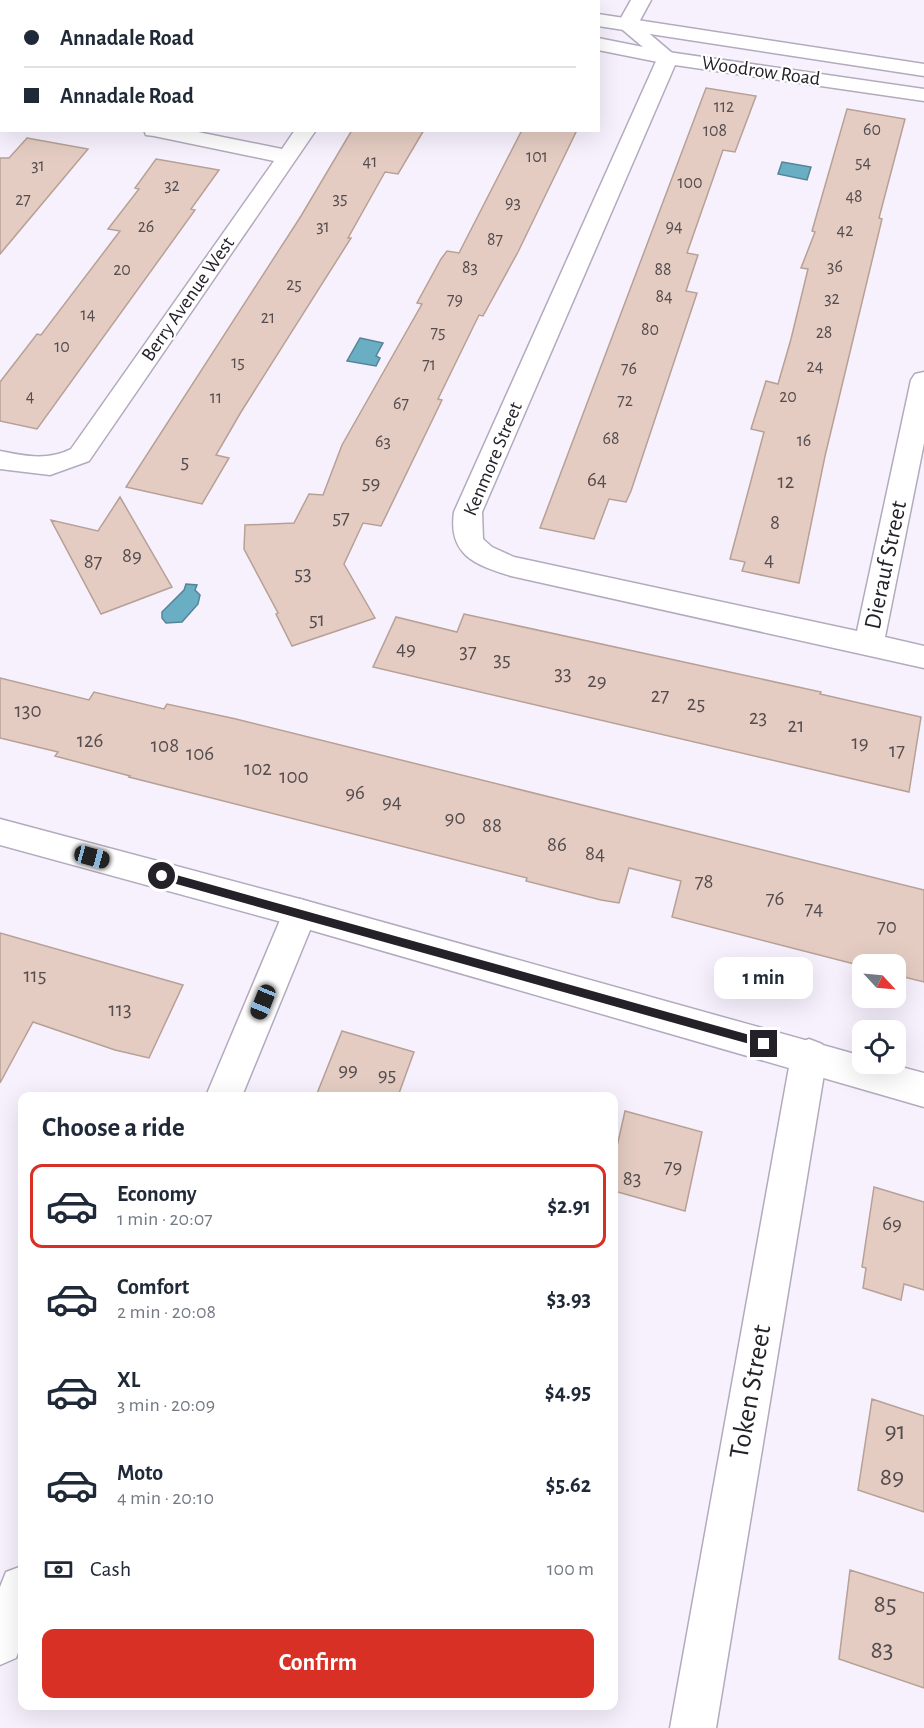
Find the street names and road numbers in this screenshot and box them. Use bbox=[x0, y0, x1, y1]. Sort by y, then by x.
street label: Woodrow Road bbox=[700, 53, 822, 89]
street label: Berry Avenue West bbox=[138, 233, 239, 365]
street label: Kenmore Street bbox=[460, 399, 526, 519]
street label: Dierauf Street bbox=[861, 498, 911, 631]
street label: Token Street bbox=[725, 1323, 777, 1461]

